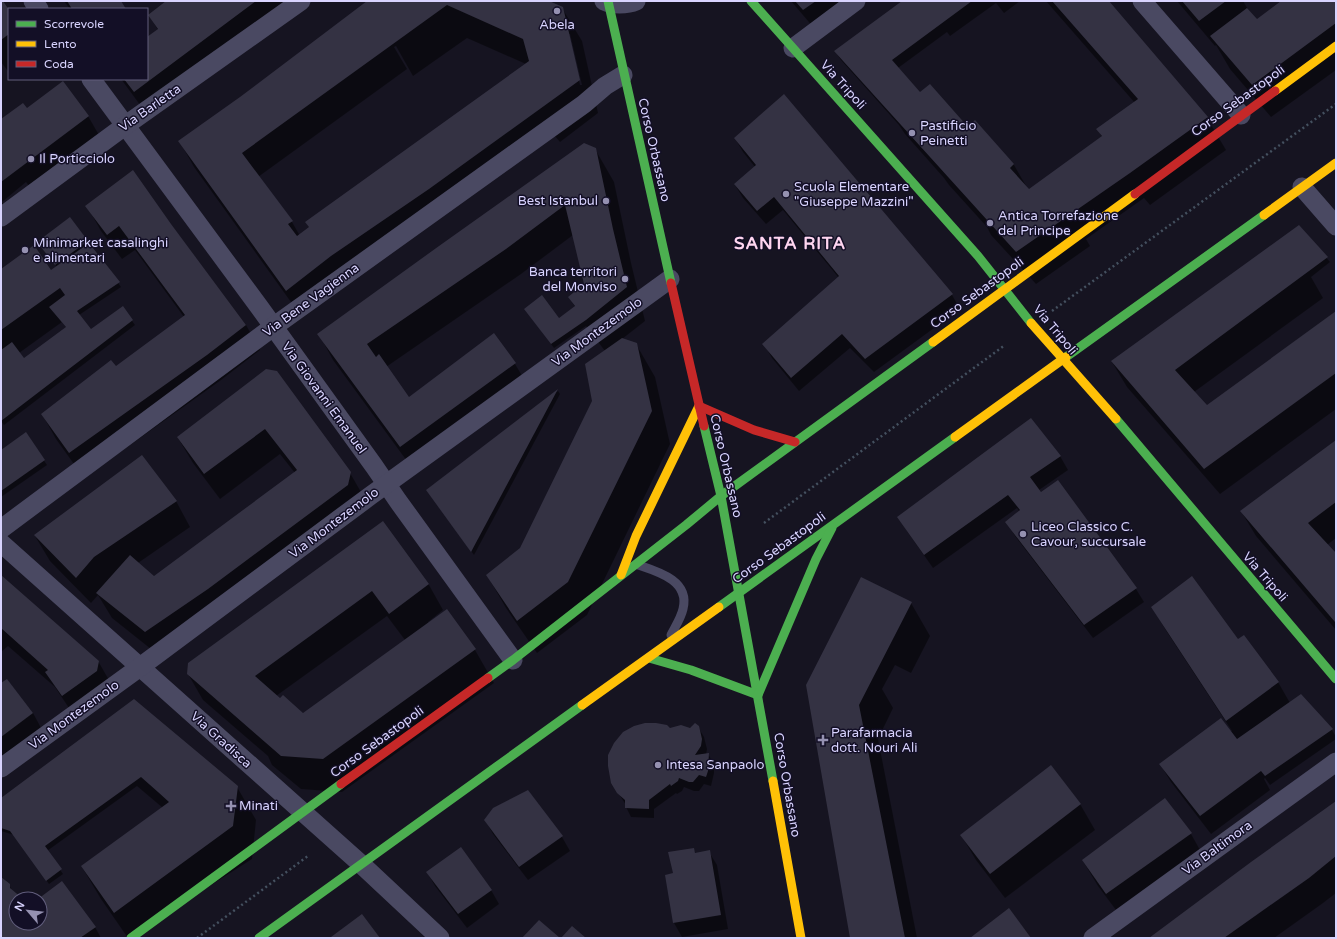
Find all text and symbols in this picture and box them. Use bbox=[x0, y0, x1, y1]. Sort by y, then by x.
marker: Abela bbox=[552, 6, 562, 16]
legend bbox=[8, 8, 148, 80]
text: Scorrevole bbox=[44, 17, 104, 31]
place label: Abela bbox=[539, 17, 575, 33]
text: Lento bbox=[44, 37, 77, 51]
text: Coda bbox=[44, 57, 74, 71]
street label: Via Tripoli bbox=[817, 57, 869, 113]
street label: Corso Sebastopoli bbox=[1188, 62, 1288, 140]
street label: Via Barletta bbox=[116, 81, 184, 135]
street label: Corso Orbassano bbox=[634, 97, 674, 203]
place label: Pastificio Peinetti bbox=[920, 118, 977, 149]
marker: Pastificio Peinetti bbox=[907, 128, 917, 138]
place label: Il Porticciolo bbox=[39, 151, 115, 167]
marker: Il Porticciolo bbox=[26, 154, 36, 164]
place label: Scuola Elementare "Giuseppe Mazzini" bbox=[794, 179, 914, 210]
marker: Scuola Elementare "Giuseppe Mazzini" bbox=[781, 189, 791, 199]
place label: Best Istanbul bbox=[518, 193, 598, 209]
marker: Best Istanbul bbox=[601, 196, 611, 206]
place label: Antica Torrefazione del Principe bbox=[998, 208, 1118, 239]
marker: Antica Torrefazione del Principe bbox=[985, 218, 995, 228]
district label: SANTA RITA bbox=[734, 233, 846, 254]
place label: Minimarket casalinghi e alimentari bbox=[33, 235, 168, 266]
marker: Minimarket casalinghi e alimentari bbox=[20, 245, 30, 255]
street label: Corso Sebastopoli bbox=[927, 254, 1027, 332]
street label: Via Bene Vagienna bbox=[260, 260, 362, 340]
place label: Banca territori del Monviso bbox=[529, 264, 617, 295]
marker: Banca territori del Monviso bbox=[620, 274, 630, 284]
street label: Via Montezemolo bbox=[549, 294, 645, 370]
street label: Via Tripoli bbox=[1029, 302, 1081, 358]
street label: Via Giovanni Emanuel bbox=[278, 339, 370, 457]
street label: Corso Orbassano bbox=[706, 413, 746, 519]
street label: Via Montezemolo bbox=[286, 484, 382, 562]
street label: Corso Sebastopoli bbox=[729, 509, 829, 587]
place label: Liceo Classico C. Cavour, succursale bbox=[1031, 519, 1146, 550]
marker: Liceo Classico C. Cavour, succursale bbox=[1018, 529, 1028, 539]
street label: Via Tripoli bbox=[1239, 549, 1291, 605]
street label: Via Montezemolo bbox=[26, 677, 122, 753]
street label: Corso Sebastopoli bbox=[327, 703, 427, 781]
street label: Via Gradisca bbox=[187, 708, 255, 772]
place label: Parafarmacia dott. Nouri Ali bbox=[831, 725, 918, 756]
street label: Corso Orbassano bbox=[770, 732, 804, 839]
marker: Parafarmacia dott. Nouri Ali bbox=[818, 735, 828, 745]
place label: Intesa Sanpaolo bbox=[666, 757, 764, 773]
marker: Intesa Sanpaolo bbox=[653, 760, 663, 770]
place label: Minati bbox=[239, 798, 278, 814]
marker: Minati bbox=[226, 801, 236, 811]
street label: Via Baltimora bbox=[1179, 817, 1255, 879]
north arrow bbox=[8, 891, 48, 931]
text: N bbox=[12, 900, 27, 913]

